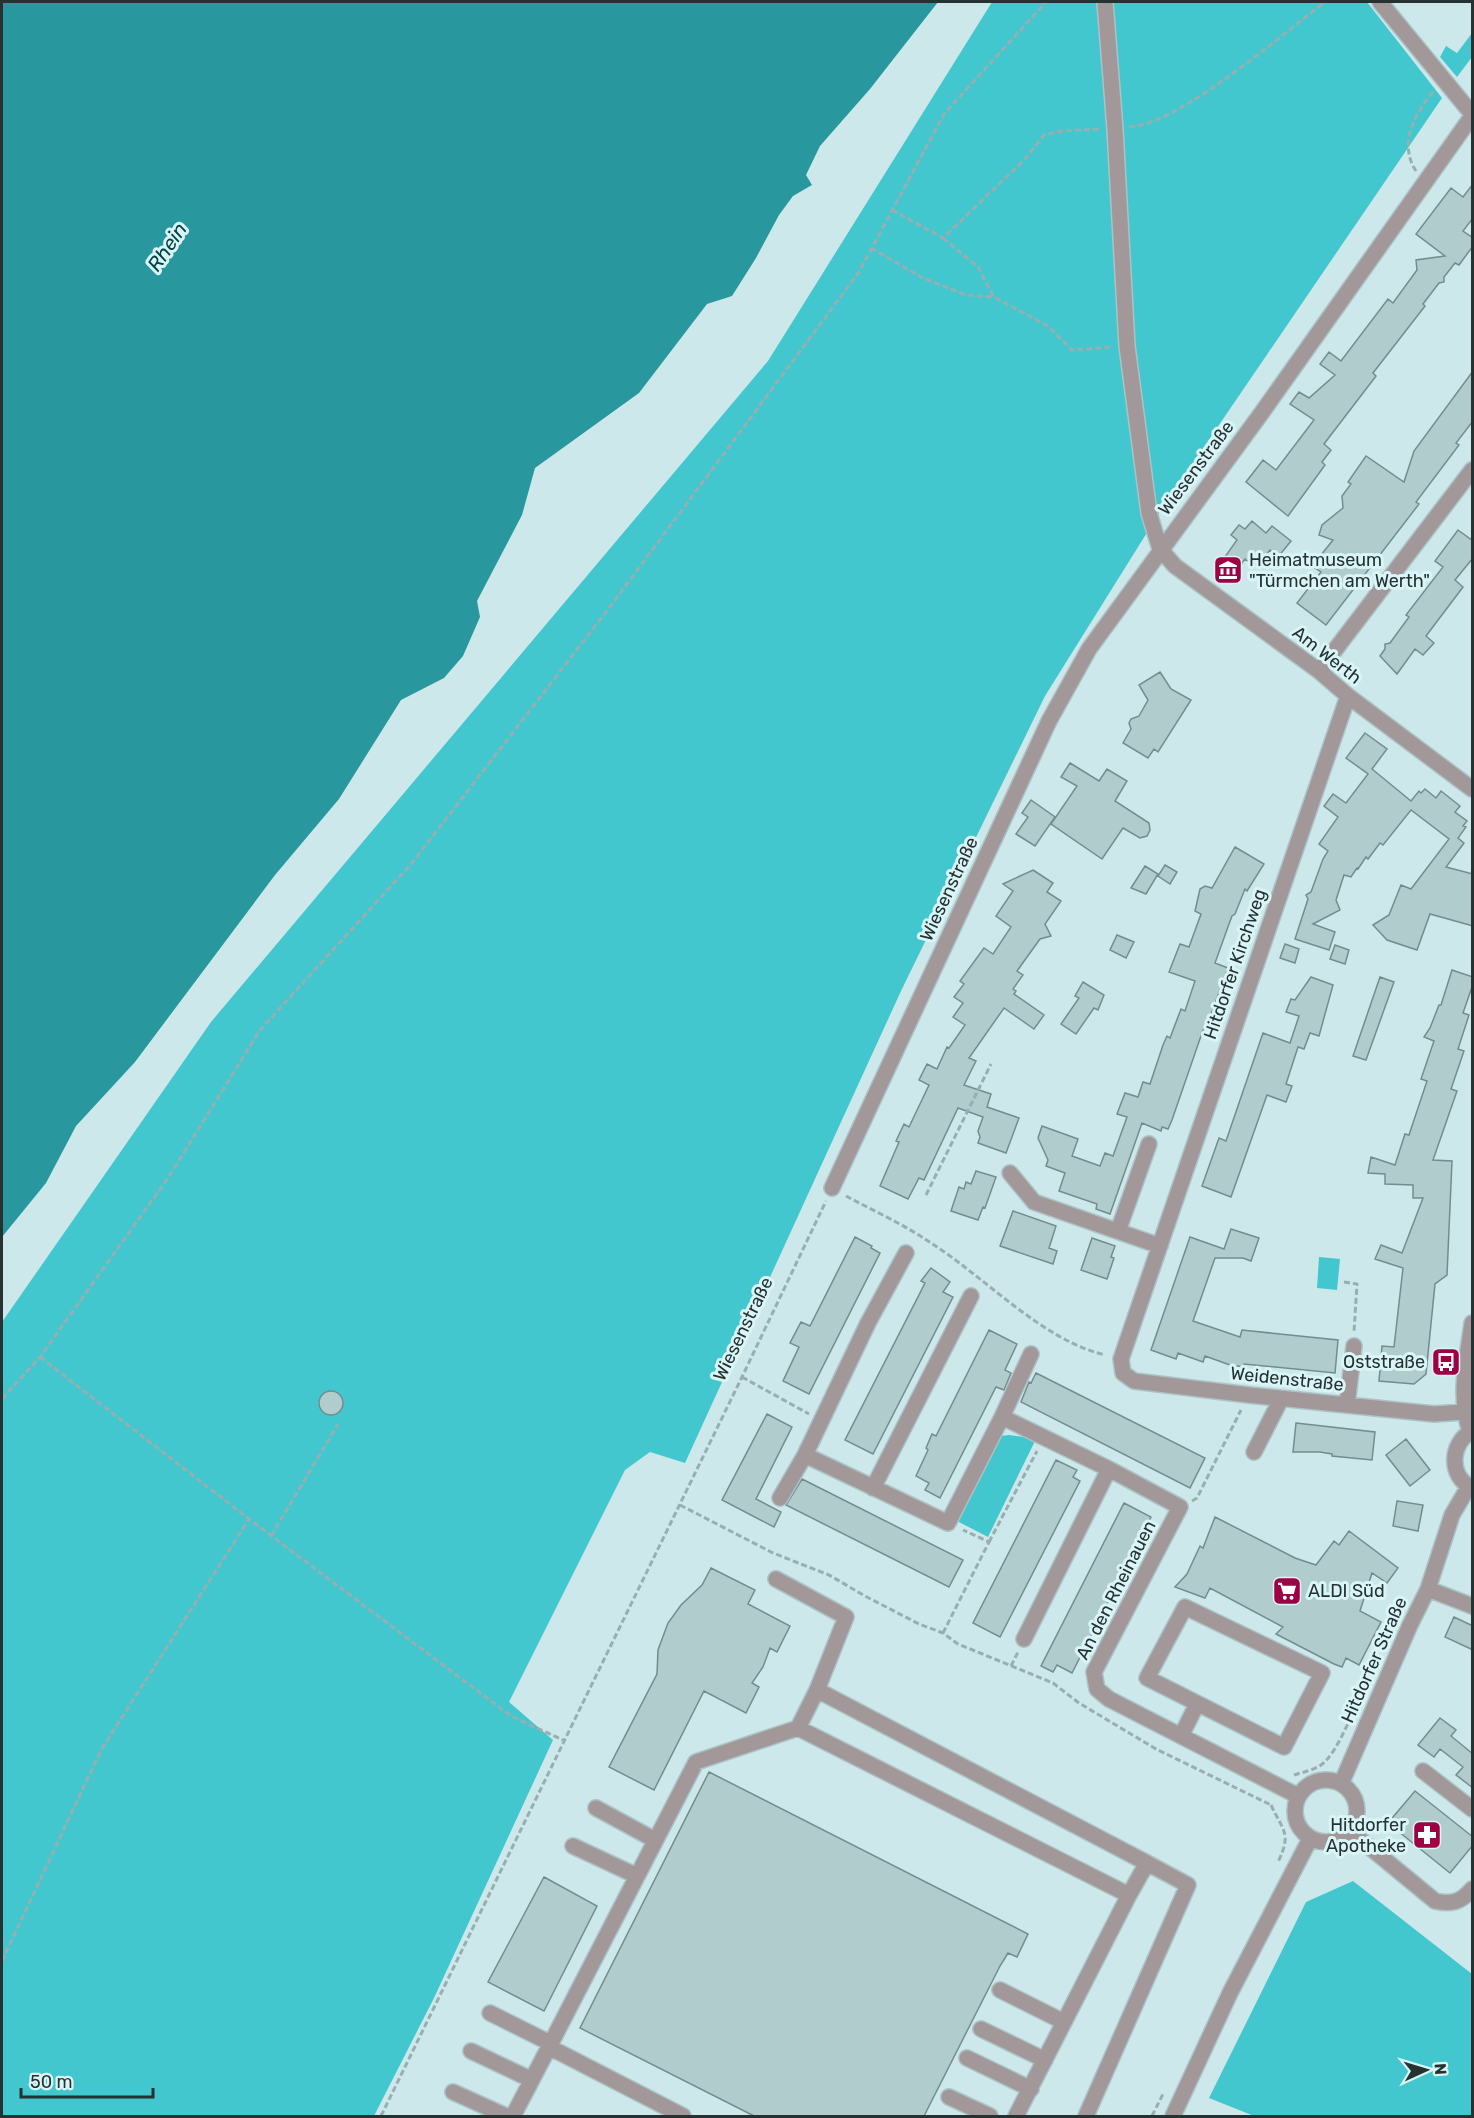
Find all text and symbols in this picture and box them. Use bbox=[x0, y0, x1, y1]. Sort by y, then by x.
water label: Rhein bbox=[142, 218, 192, 276]
street label: Wiesenstraße bbox=[1153, 416, 1239, 520]
place label: Heimatmuseum "Türmchen am Werth" bbox=[1249, 549, 1430, 592]
museum icon: Heimatmuseum "Türmchen am Werth" bbox=[1212, 554, 1244, 586]
street label: Am Werth bbox=[1288, 621, 1366, 689]
street label: Wiesenstraße bbox=[915, 833, 983, 945]
street label: Hitdorfer Kirchweg bbox=[1199, 886, 1271, 1042]
street label: Wiesenstraße bbox=[708, 1274, 778, 1384]
bus stop icon: Oststraße bbox=[1430, 1346, 1462, 1378]
place label: Oststraße bbox=[1343, 1351, 1425, 1373]
street label: Weidenstraße bbox=[1229, 1362, 1345, 1396]
street label: An den Rheinauen bbox=[1071, 1517, 1161, 1663]
supermarket icon: ALDI Süd bbox=[1271, 1575, 1303, 1607]
place label: ALDI Süd bbox=[1308, 1580, 1385, 1602]
street label: Hitdorfer Straße bbox=[1336, 1594, 1412, 1726]
place label: Hitdorfer Apotheke bbox=[1326, 1814, 1406, 1857]
pharmacy icon: Hitdorfer Apotheke bbox=[1411, 1819, 1443, 1851]
north arrow bbox=[1396, 2040, 1456, 2100]
scale bar bbox=[21, 2061, 153, 2099]
text: N bbox=[1431, 2063, 1450, 2075]
text: 50 m bbox=[30, 2071, 73, 2093]

